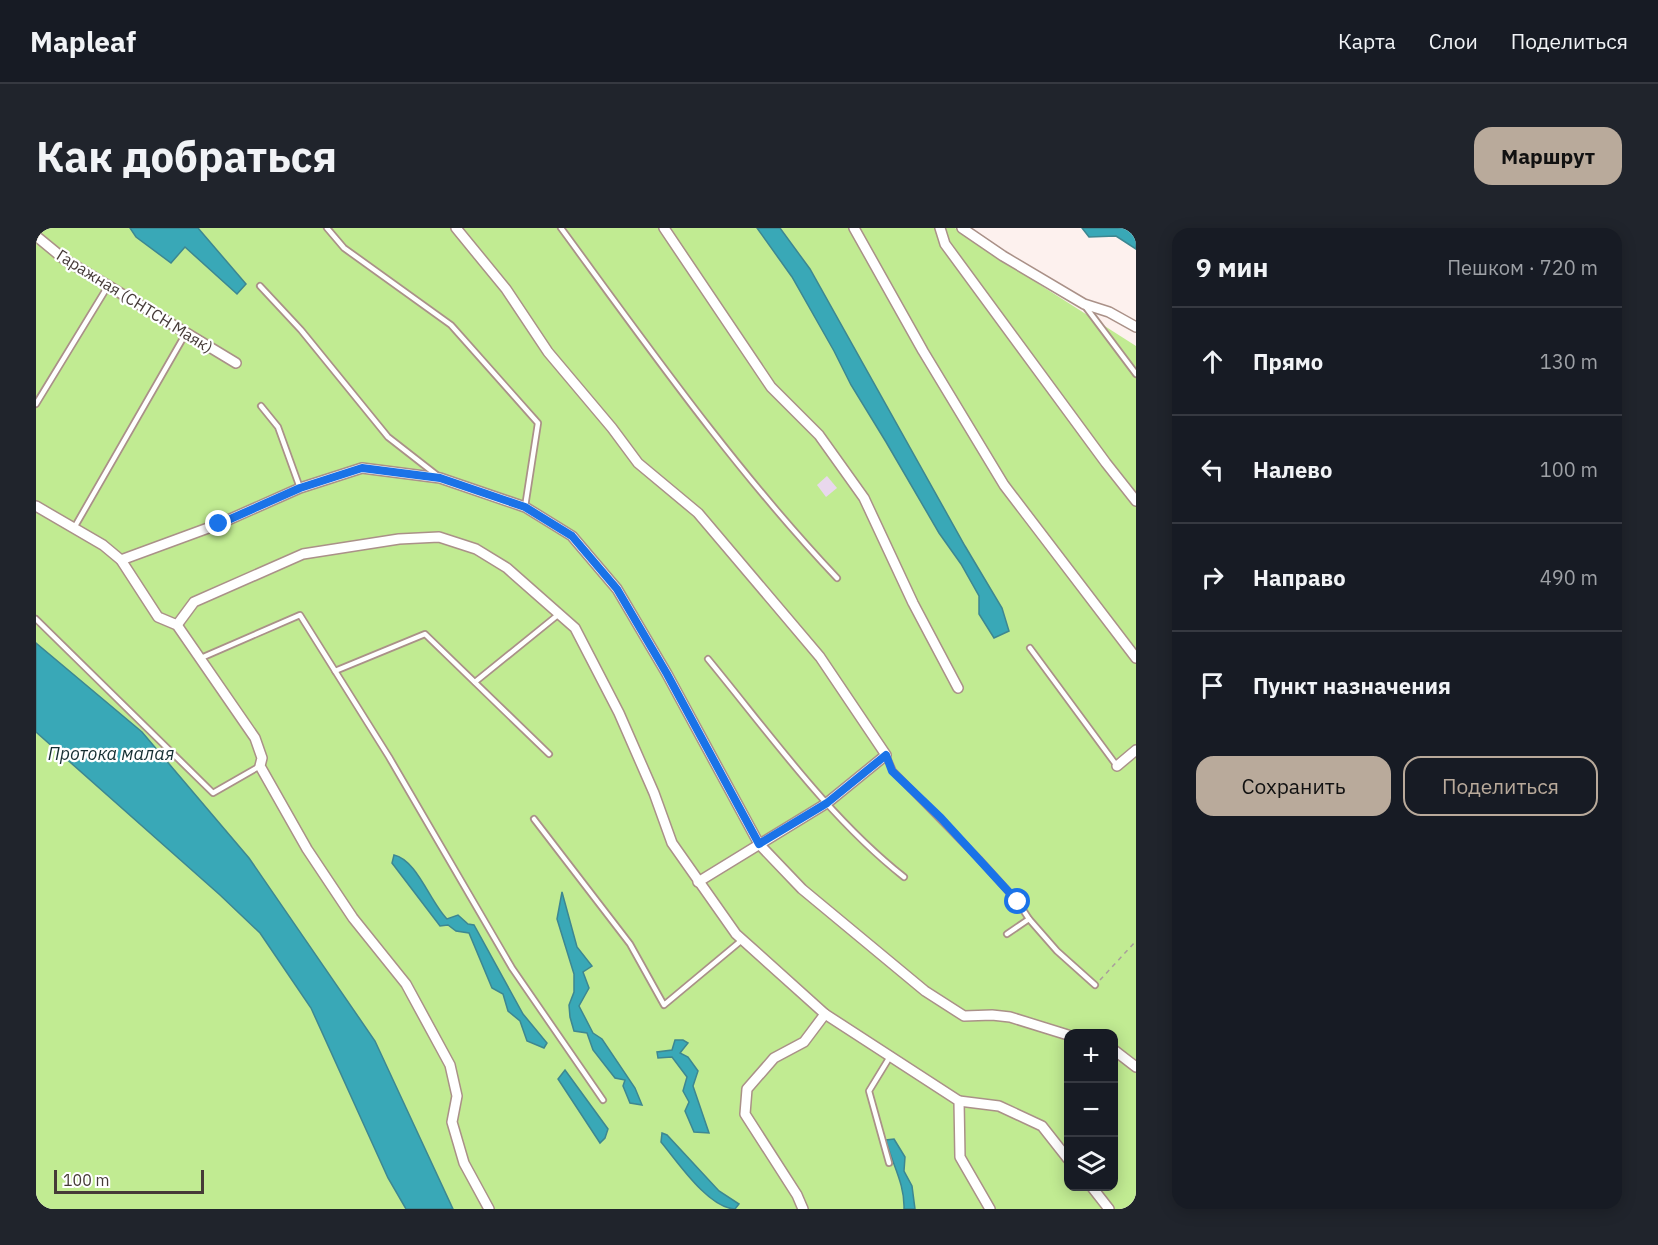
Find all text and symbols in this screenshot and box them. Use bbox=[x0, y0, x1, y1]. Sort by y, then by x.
text: Mapleaf bbox=[30, 23, 136, 60]
text: Карта bbox=[1338, 27, 1396, 55]
text: Слои bbox=[1429, 27, 1478, 55]
text: Поделиться bbox=[1511, 27, 1628, 55]
button: Маршрут bbox=[1474, 127, 1622, 185]
text: Как добраться bbox=[36, 129, 337, 184]
street label: Гаражная (СНТСН Маяк) bbox=[53, 245, 217, 357]
text: 9 мин bbox=[1196, 250, 1268, 284]
text: Пешком · 720 m bbox=[1447, 254, 1598, 281]
icon: ahead bbox=[1196, 345, 1229, 378]
text: Прямо bbox=[1253, 347, 1323, 376]
text: 130 m bbox=[1540, 348, 1598, 375]
icon: left bbox=[1196, 453, 1229, 486]
text: Налево bbox=[1253, 455, 1332, 484]
text: 100 m bbox=[1540, 456, 1598, 483]
route end bbox=[205, 510, 231, 536]
icon: right bbox=[1196, 561, 1229, 594]
text: Направо bbox=[1253, 563, 1346, 592]
text: 490 m bbox=[1540, 564, 1598, 591]
icon: arrive bbox=[1196, 669, 1229, 702]
text: Пункт назначения bbox=[1253, 671, 1451, 700]
water label: Протока малая bbox=[48, 742, 174, 765]
button: Сохранить bbox=[1196, 756, 1391, 816]
button: Поделиться bbox=[1403, 756, 1598, 816]
route start bbox=[1004, 888, 1030, 914]
map controls bbox=[1064, 1029, 1118, 1191]
button: + bbox=[1064, 1029, 1118, 1083]
button: − bbox=[1064, 1083, 1118, 1137]
button: layers bbox=[1064, 1137, 1118, 1191]
scale bar bbox=[54, 1167, 204, 1194]
text: 100 m bbox=[63, 1170, 110, 1190]

